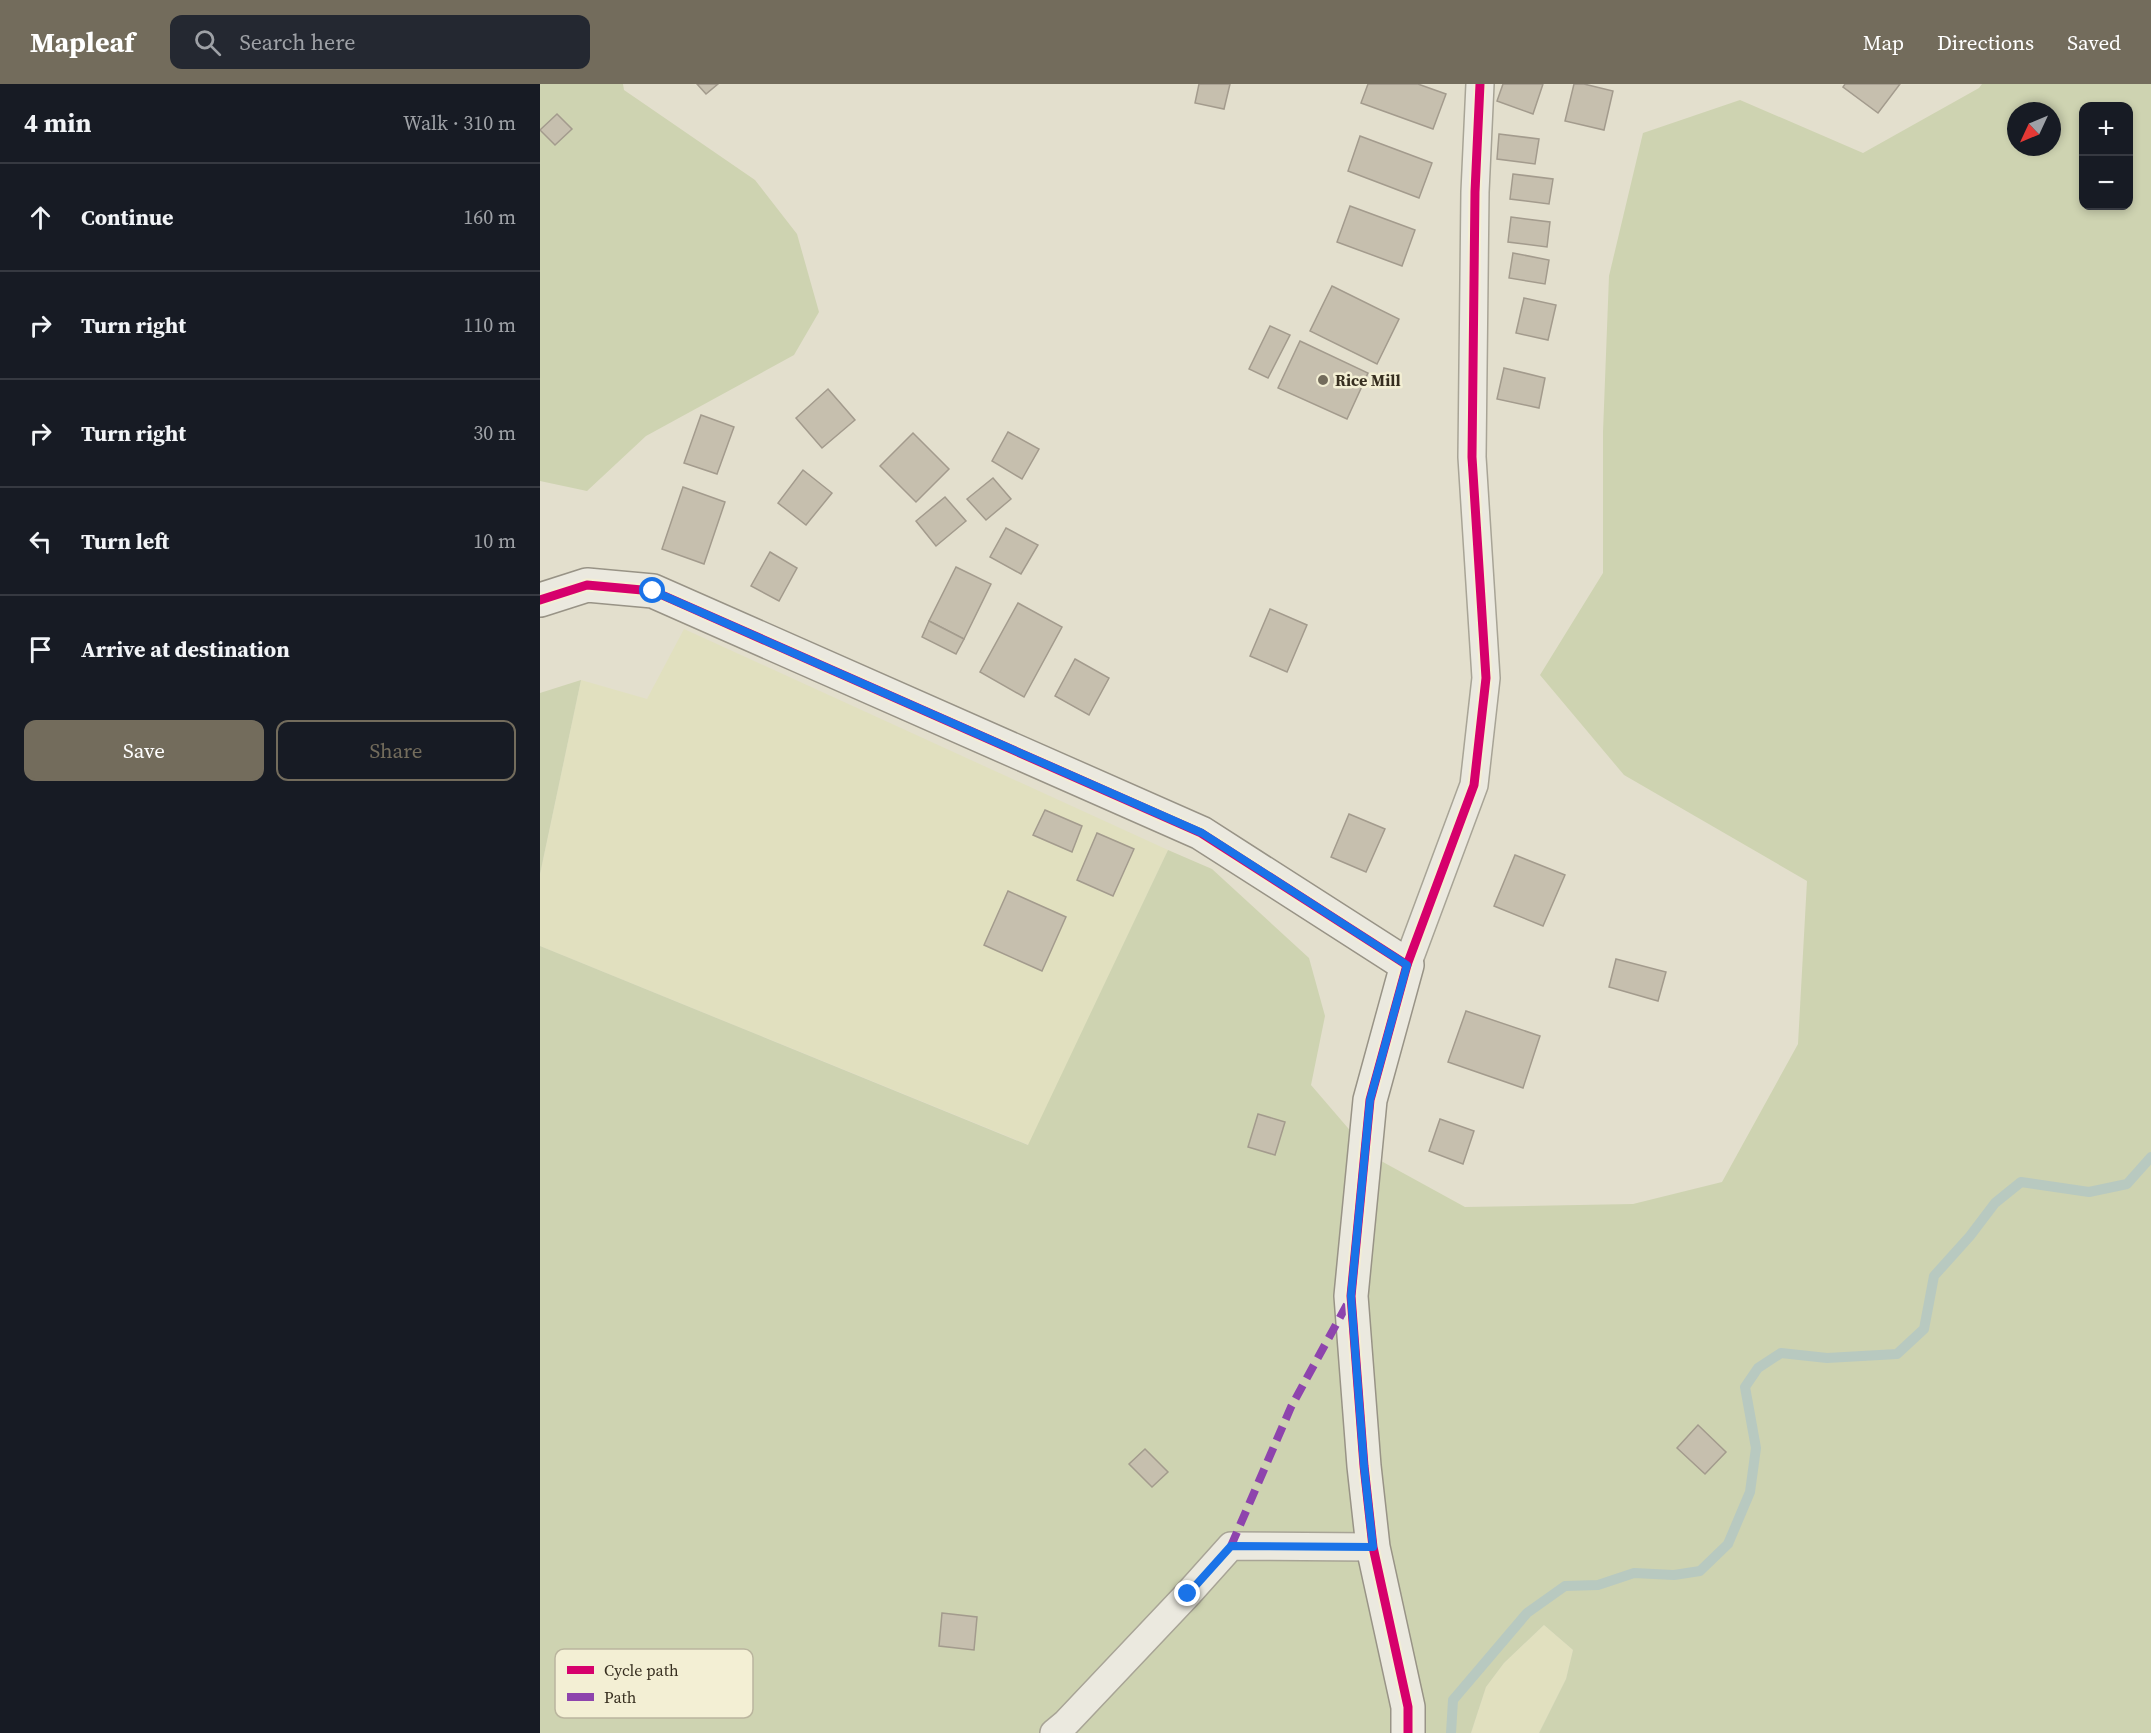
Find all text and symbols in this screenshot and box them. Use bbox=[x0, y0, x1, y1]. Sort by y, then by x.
search box bbox=[170, 15, 590, 69]
text: Mapleaf bbox=[30, 23, 134, 61]
icon: search bbox=[191, 26, 224, 59]
text: Search here bbox=[239, 27, 355, 57]
text: Map bbox=[1863, 28, 1904, 57]
text: Directions bbox=[1937, 28, 2034, 57]
text: Saved bbox=[2067, 28, 2121, 57]
north arrow bbox=[2007, 102, 2061, 156]
map controls bbox=[2079, 102, 2133, 210]
button: + bbox=[2079, 102, 2133, 156]
text: 4 min bbox=[24, 105, 91, 141]
text: Walk · 310 m bbox=[403, 109, 516, 137]
button: − bbox=[2079, 156, 2133, 210]
icon: ahead bbox=[24, 201, 57, 234]
text: Continue bbox=[81, 202, 174, 232]
text: 160 m bbox=[463, 203, 516, 231]
icon: right bbox=[24, 309, 57, 342]
text: Turn right bbox=[81, 310, 186, 340]
text: 110 m bbox=[463, 311, 516, 339]
place label: Rice Mill bbox=[1335, 369, 1401, 391]
marker: Rice Mill bbox=[1316, 373, 1330, 387]
icon: right bbox=[24, 417, 57, 450]
text: Turn right bbox=[81, 418, 186, 448]
text: 30 m bbox=[473, 419, 516, 447]
icon: left bbox=[24, 525, 57, 558]
text: Turn left bbox=[81, 526, 169, 556]
text: 10 m bbox=[473, 527, 516, 555]
route start bbox=[639, 577, 665, 603]
icon: arrive bbox=[24, 633, 57, 666]
text: Arrive at destination bbox=[81, 634, 290, 664]
button: Save bbox=[24, 720, 264, 781]
button: Share bbox=[276, 720, 516, 781]
route end bbox=[1174, 1580, 1200, 1606]
legend bbox=[555, 1649, 753, 1718]
text: Cycle path bbox=[604, 1659, 679, 1681]
text: Path bbox=[604, 1686, 637, 1708]

